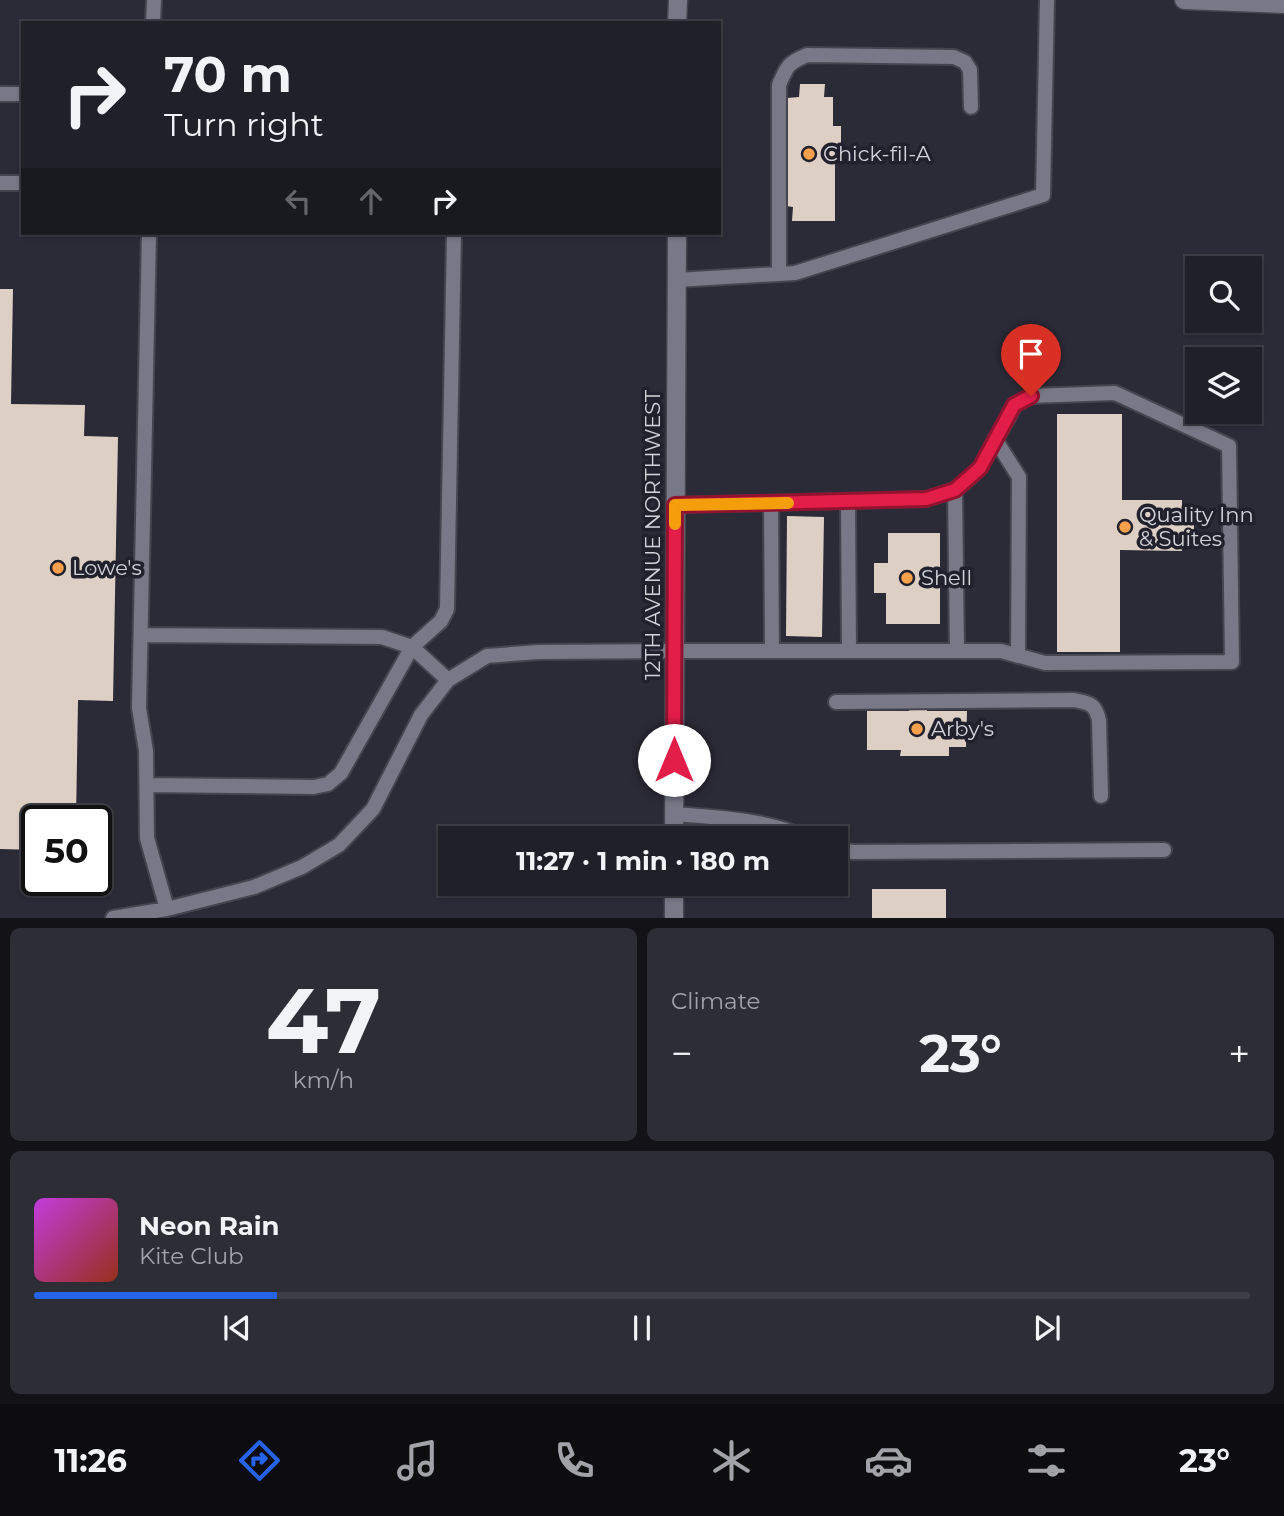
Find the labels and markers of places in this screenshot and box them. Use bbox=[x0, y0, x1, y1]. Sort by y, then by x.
place label: Chick-fil-A bbox=[823, 141, 932, 166]
marker: Chick-fil-A bbox=[801, 146, 817, 162]
pin bbox=[1001, 324, 1061, 396]
place label: Quality Inn & Suites bbox=[1139, 502, 1254, 551]
marker: Quality Inn & Suites bbox=[1117, 519, 1133, 535]
place label: Lowe's bbox=[72, 555, 142, 580]
marker: Lowe's bbox=[50, 560, 66, 576]
place label: Shell bbox=[921, 565, 972, 590]
marker: Shell bbox=[899, 570, 915, 586]
place label: Arby's bbox=[931, 716, 994, 741]
marker: Arby's bbox=[909, 721, 925, 737]

